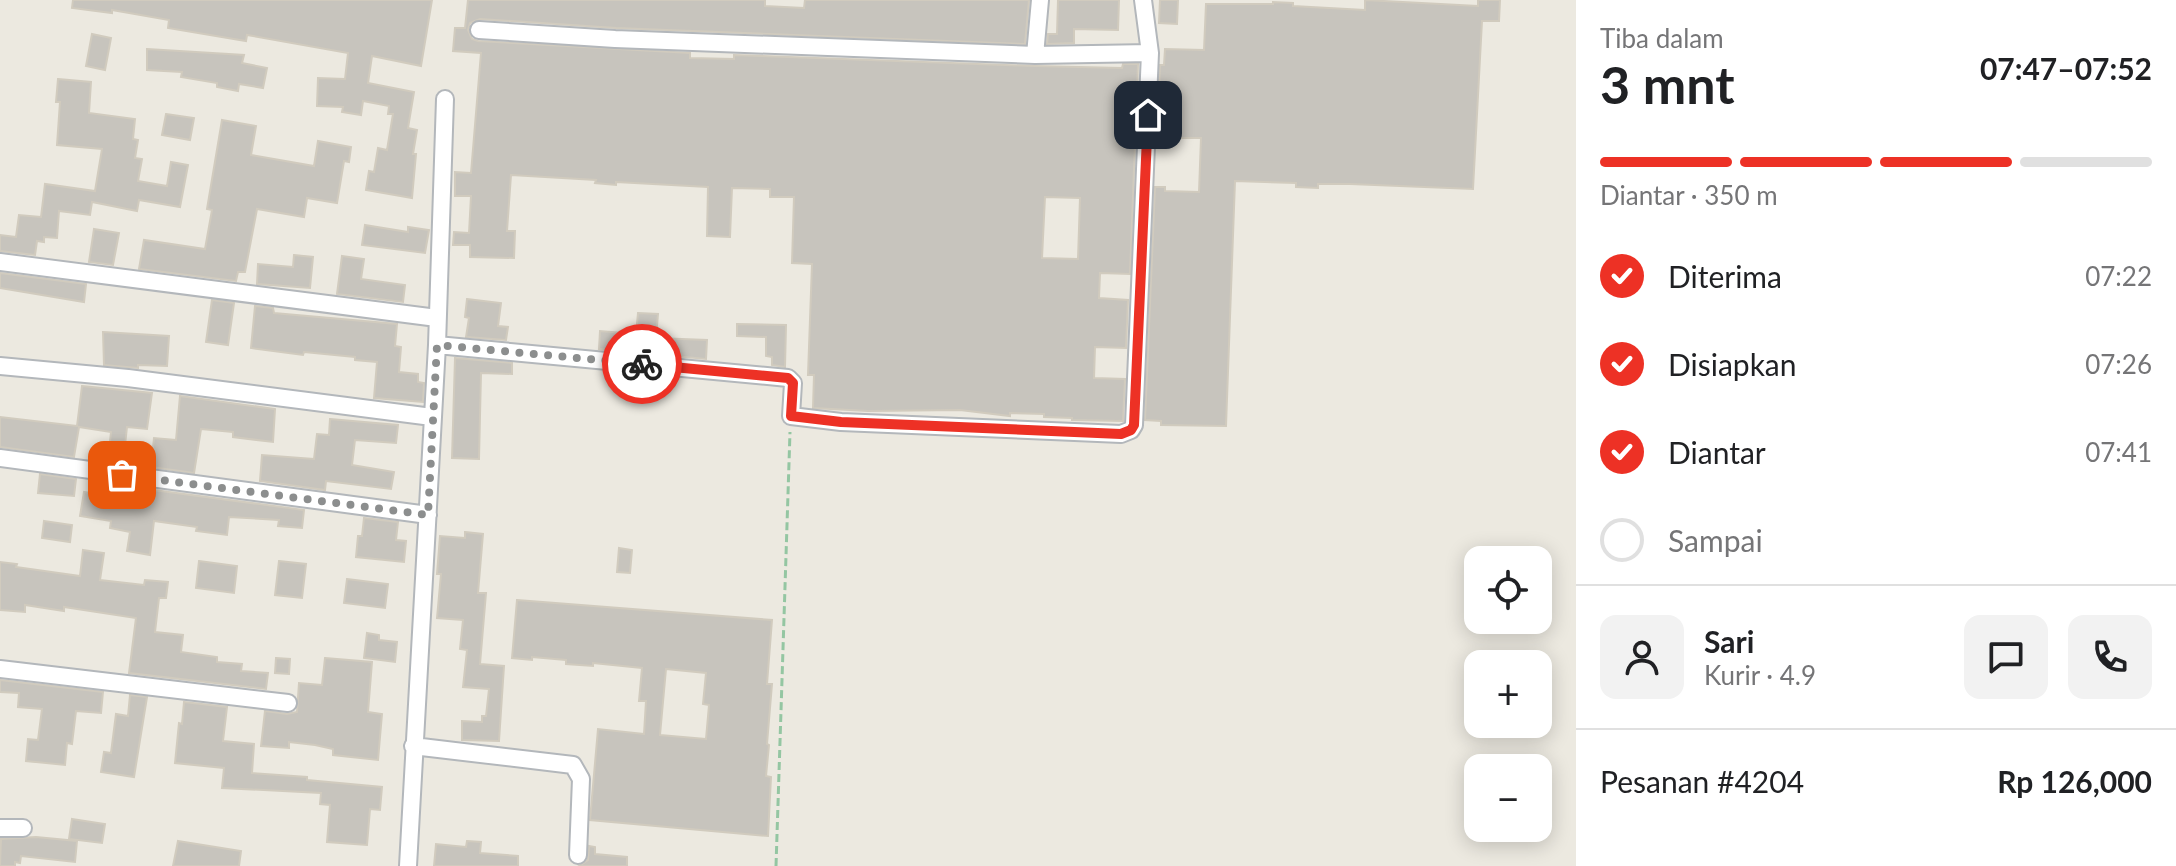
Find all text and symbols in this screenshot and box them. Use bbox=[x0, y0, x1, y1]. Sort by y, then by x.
text: Tiba dalam bbox=[1600, 22, 1724, 54]
text: 07:47–07:52 bbox=[1980, 50, 2152, 86]
text: 3 mnt bbox=[1600, 53, 1735, 115]
pin bbox=[1114, 81, 1182, 149]
icon: home bbox=[1126, 93, 1170, 137]
text: Diantar · 350 m bbox=[1600, 179, 1778, 211]
icon: check bbox=[1600, 254, 1644, 298]
text: Diterima bbox=[1668, 258, 1782, 294]
text: 07:22 bbox=[2085, 260, 2152, 292]
courier bbox=[602, 324, 682, 404]
icon: bike bbox=[620, 342, 664, 386]
icon: check bbox=[1600, 342, 1644, 386]
text: Disiapkan bbox=[1668, 346, 1797, 382]
text: 07:26 bbox=[2085, 348, 2152, 380]
icon: check bbox=[1600, 430, 1644, 474]
text: Diantar bbox=[1668, 434, 1766, 470]
text: 07:41 bbox=[2085, 436, 2152, 468]
pin bbox=[88, 441, 156, 509]
icon: bag bbox=[100, 453, 144, 497]
text: Sampai bbox=[1668, 522, 1763, 558]
map controls bbox=[1464, 546, 1552, 842]
button: locate bbox=[1464, 546, 1552, 634]
button: person bbox=[1600, 615, 1684, 699]
button: chat bbox=[1964, 615, 2048, 699]
button: phone bbox=[2068, 615, 2152, 699]
text: Sari bbox=[1704, 623, 1754, 659]
button: + bbox=[1464, 650, 1552, 738]
text: Kurir · 4.9 bbox=[1704, 659, 1816, 691]
button: − bbox=[1464, 754, 1552, 842]
text: Pesanan #4204 bbox=[1600, 763, 1804, 799]
text: Rp 126,000 bbox=[1997, 763, 2152, 799]

